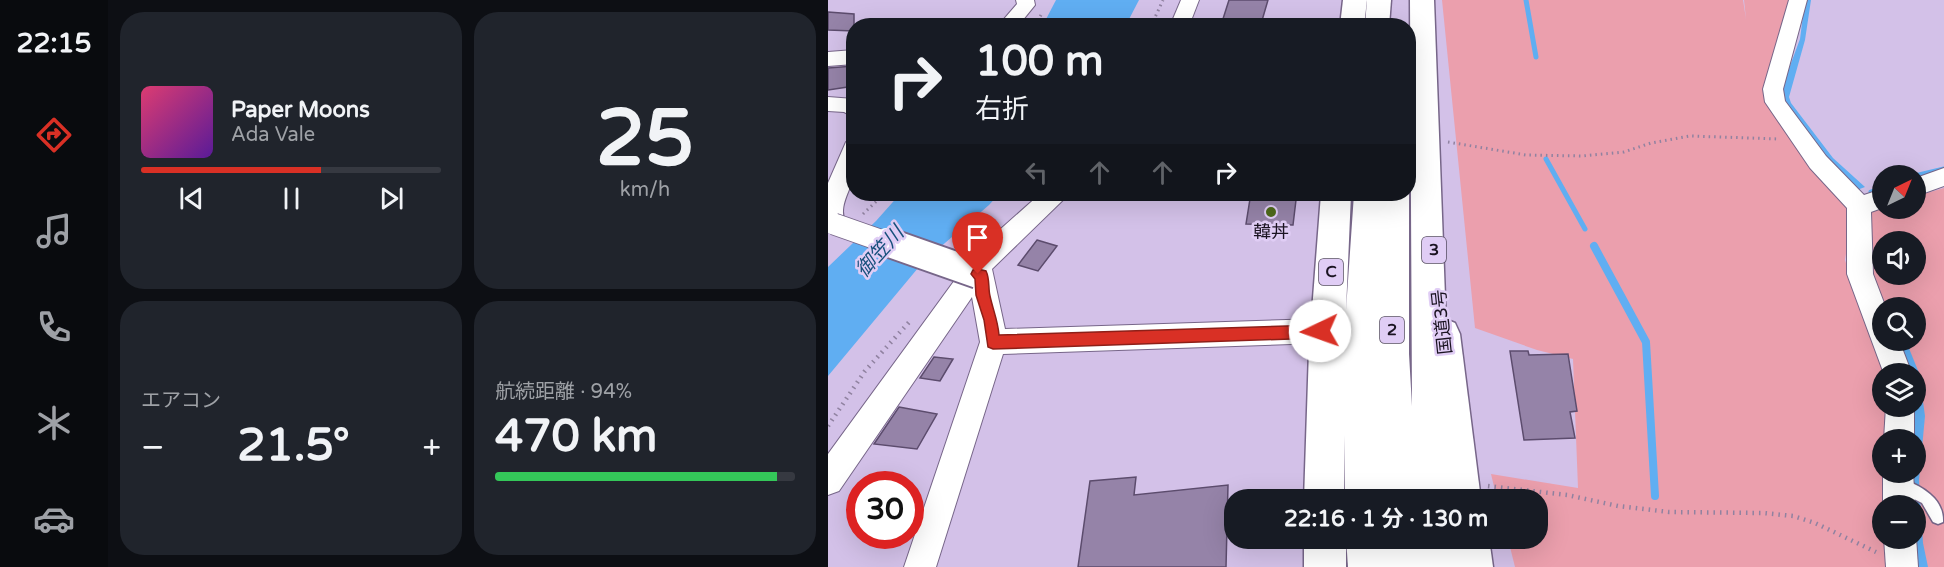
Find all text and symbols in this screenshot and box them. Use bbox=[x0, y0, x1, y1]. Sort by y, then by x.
text: 22:15 bbox=[17, 27, 91, 60]
text: 100 m bbox=[975, 36, 1104, 87]
icon: right bbox=[876, 42, 954, 120]
text: 25 bbox=[596, 92, 694, 186]
text: 右折 bbox=[975, 93, 1029, 126]
text: Paper Moons bbox=[231, 97, 370, 123]
icon: directions bbox=[33, 114, 75, 156]
text: Ada Vale bbox=[231, 123, 315, 147]
icon: left bbox=[1020, 156, 1053, 189]
icon: ahead bbox=[1083, 156, 1116, 189]
icon: ahead bbox=[1146, 156, 1179, 189]
icon: right bbox=[1209, 156, 1242, 189]
north arrow bbox=[1872, 165, 1926, 219]
map controls bbox=[1872, 165, 1926, 549]
text: km/h bbox=[620, 178, 670, 202]
icon: previous bbox=[175, 182, 208, 215]
icon: pause bbox=[275, 182, 308, 215]
icon: next bbox=[375, 182, 408, 215]
marker: 韓丼 bbox=[1264, 205, 1278, 219]
icon: music bbox=[33, 210, 75, 252]
pin bbox=[952, 212, 1003, 274]
water label: 御笠川 bbox=[851, 220, 910, 282]
icon: arrive bbox=[961, 221, 994, 254]
place label: 韓丼 bbox=[1253, 221, 1289, 243]
button: sound bbox=[1872, 231, 1926, 285]
road number: 3 bbox=[1422, 237, 1446, 263]
road number: C bbox=[1319, 259, 1343, 285]
street label: 国道3号 bbox=[1428, 288, 1456, 356]
button: search bbox=[1872, 297, 1926, 351]
position arrow bbox=[1288, 299, 1352, 363]
icon: phone bbox=[33, 306, 75, 348]
road number: 2 bbox=[1380, 317, 1404, 343]
button: layers bbox=[1872, 363, 1926, 417]
text: 航続距離 · 94% bbox=[495, 380, 632, 404]
text: エアコン bbox=[141, 389, 221, 413]
icon: climate bbox=[33, 402, 75, 444]
text: 470 km bbox=[495, 410, 657, 464]
text: 21.5° bbox=[237, 419, 350, 473]
text: − bbox=[141, 428, 165, 467]
text: + bbox=[422, 428, 441, 467]
button: + bbox=[1872, 429, 1926, 483]
speed limit sign: 30 bbox=[846, 471, 924, 549]
button: − bbox=[1872, 495, 1926, 549]
icon: car bbox=[33, 498, 75, 540]
text: 22:16 · 1 分 · 130 m bbox=[1284, 506, 1488, 532]

